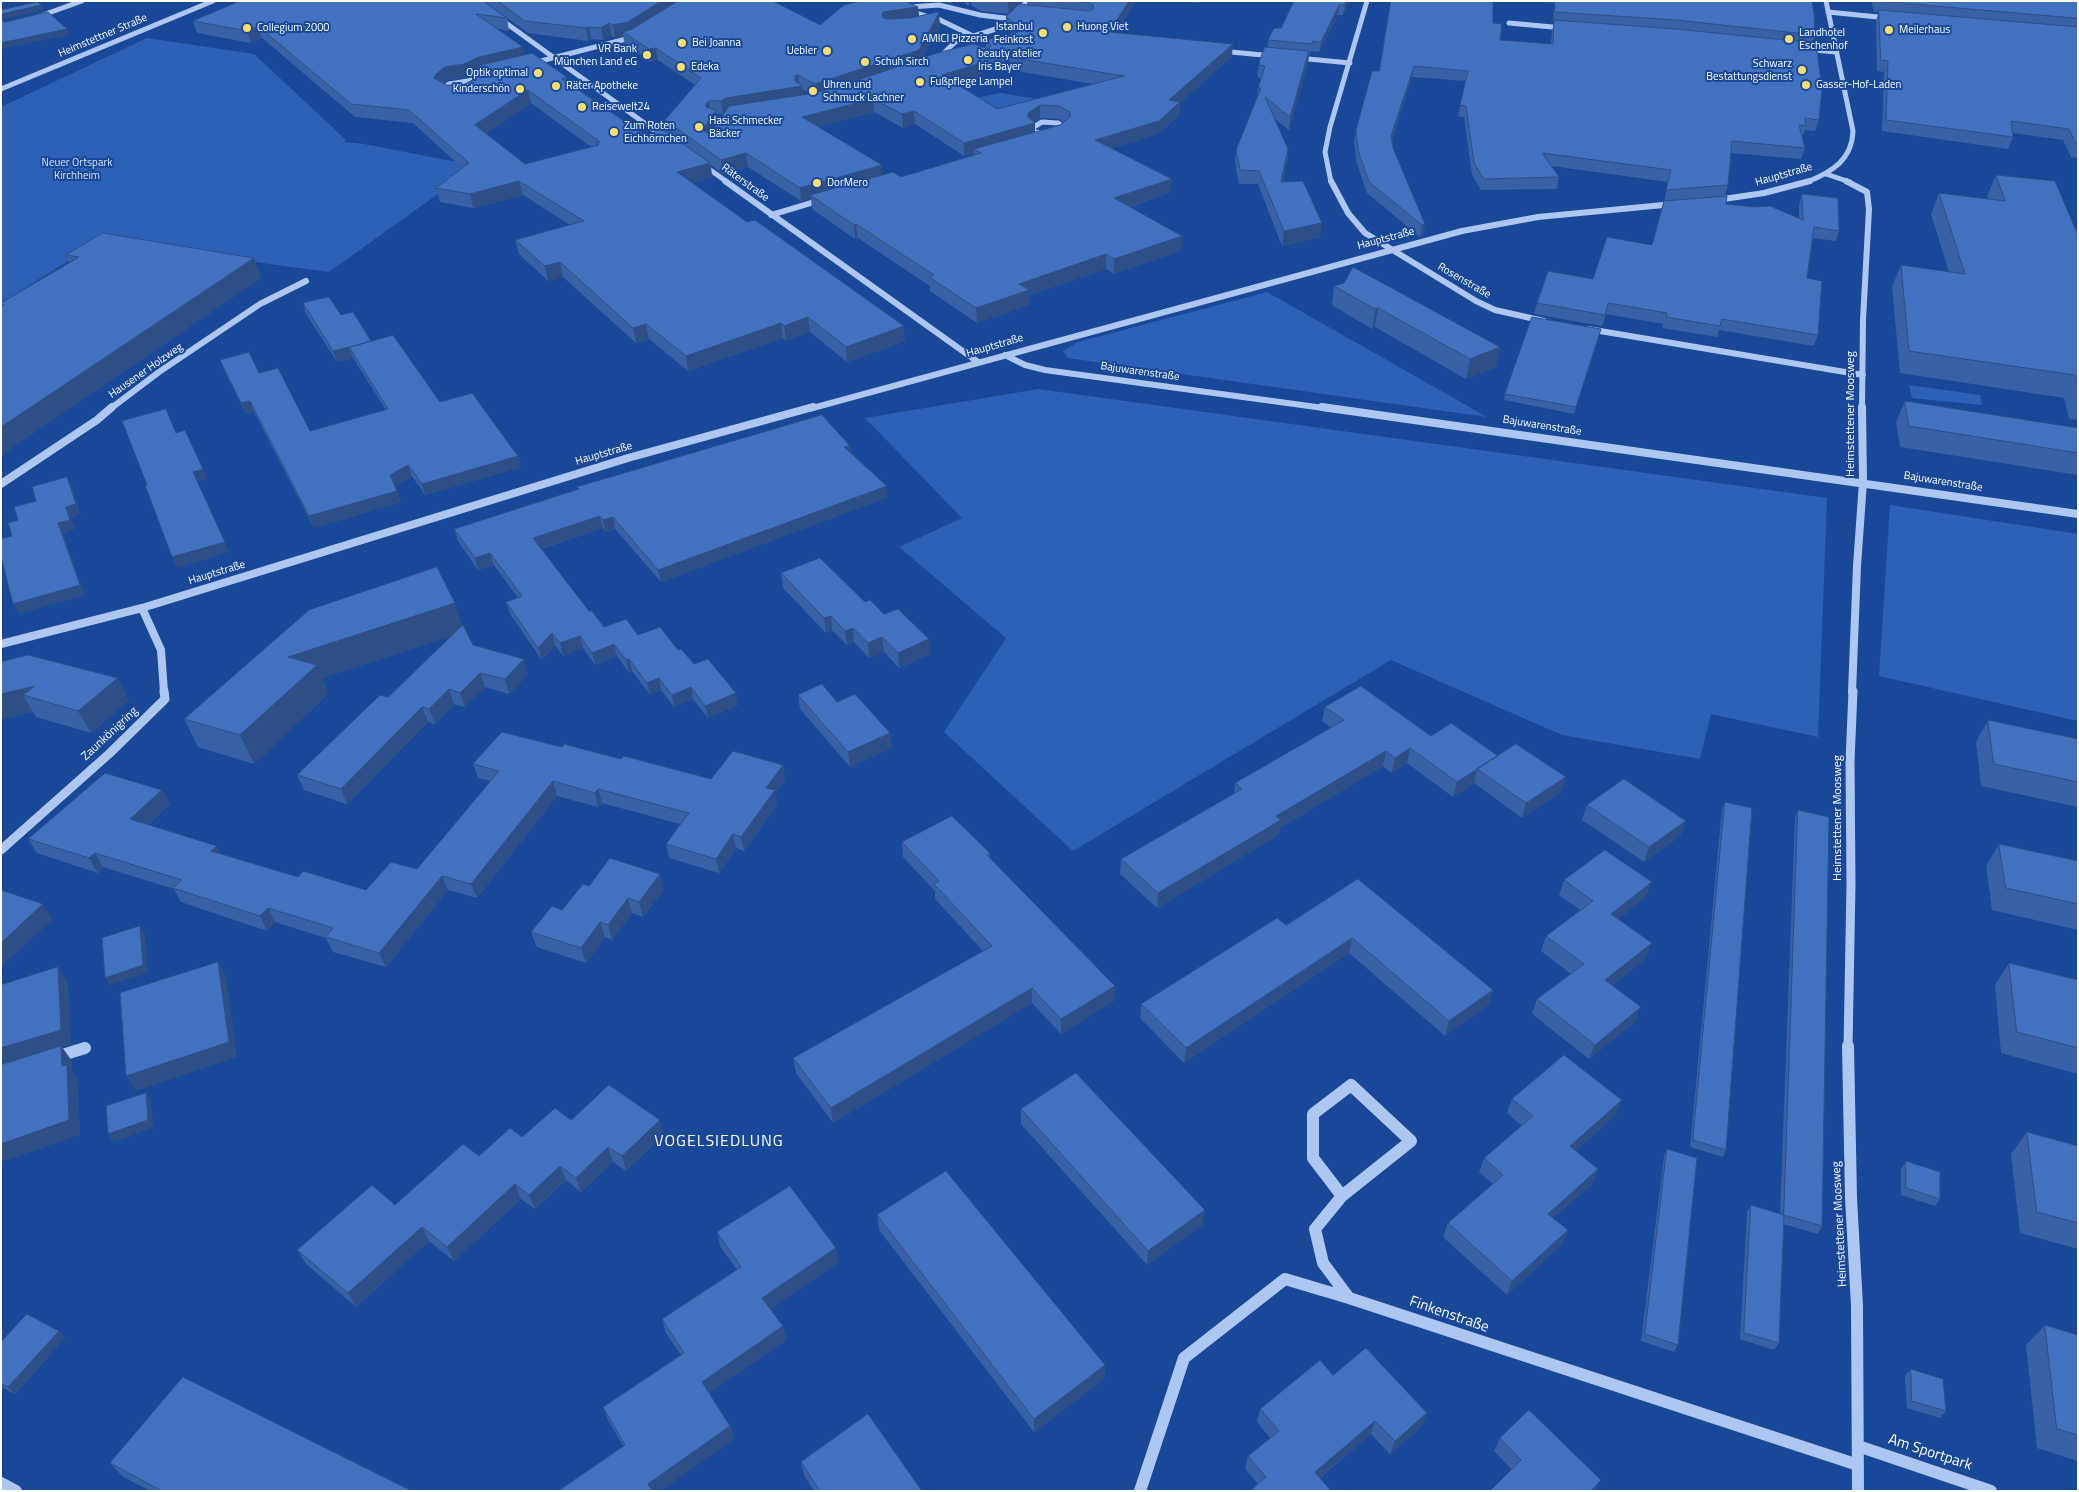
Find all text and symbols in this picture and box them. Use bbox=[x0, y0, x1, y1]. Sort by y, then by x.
street label: Heimstettner Straße bbox=[57, 11, 149, 61]
place label: Istanbul Feinkost bbox=[994, 20, 1033, 46]
place label: Huong Viet bbox=[1077, 20, 1128, 34]
place label: Collegium 2000 bbox=[257, 21, 329, 35]
marker: Huong Viet bbox=[1061, 21, 1073, 33]
marker: Collegium 2000 bbox=[241, 22, 253, 34]
place label: Meilerhaus bbox=[1899, 23, 1950, 37]
marker: Meilerhaus bbox=[1883, 24, 1895, 36]
place label: Landhotel Eschenhof bbox=[1799, 26, 1848, 52]
marker: Istanbul Feinkost bbox=[1037, 27, 1049, 39]
place label: AMICI Pizzeria bbox=[922, 32, 988, 46]
marker: AMICI Pizzeria bbox=[906, 33, 918, 45]
marker: Landhotel Eschenhof bbox=[1783, 33, 1795, 45]
place label: Bei Joanna bbox=[692, 36, 741, 50]
marker: Bei Joanna bbox=[676, 37, 688, 49]
place label: VR Bank München Land eG bbox=[554, 42, 637, 68]
place label: Uebler bbox=[787, 44, 817, 58]
marker: Uebler bbox=[821, 45, 833, 57]
place label: beauty atelier Iris Bayer bbox=[978, 47, 1042, 73]
marker: VR Bank München Land eG bbox=[641, 49, 653, 61]
marker: beauty atelier Iris Bayer bbox=[962, 54, 974, 66]
place label: Schuh Sirch bbox=[875, 55, 929, 69]
marker: Schuh Sirch bbox=[859, 56, 871, 68]
place label: Schwarz Bestattungsdienst bbox=[1706, 57, 1792, 83]
place label: Edeka bbox=[691, 60, 719, 74]
marker: Edeka bbox=[675, 61, 687, 73]
marker: Schwarz Bestattungsdienst bbox=[1796, 64, 1808, 76]
place label: Optik optimal bbox=[466, 66, 528, 80]
marker: Optik optimal bbox=[532, 67, 544, 79]
place label: Fußpflege Lampel bbox=[930, 75, 1013, 89]
marker: Fußpflege Lampel bbox=[914, 76, 926, 88]
place label: Uhren und Schmuck Lachner bbox=[823, 78, 904, 104]
place label: Gasser-Hof-Laden bbox=[1816, 78, 1901, 92]
place label: Räter Apotheke bbox=[566, 79, 638, 93]
marker: Gasser-Hof-Laden bbox=[1800, 79, 1812, 91]
marker: Räter Apotheke bbox=[550, 80, 562, 92]
place label: Kinderschön bbox=[453, 82, 510, 96]
marker: Kinderschön bbox=[514, 83, 526, 95]
marker: Uhren und Schmuck Lachner bbox=[807, 85, 819, 97]
place label: Reisewelt24 bbox=[592, 100, 650, 114]
marker: Reisewelt24 bbox=[576, 101, 588, 113]
place label: Hasi Schmecker Bäcker bbox=[709, 114, 783, 140]
place label: Zum Roten Eichhörnchen bbox=[624, 119, 687, 145]
marker: Hasi Schmecker Bäcker bbox=[693, 121, 705, 133]
marker: Zum Roten Eichhörnchen bbox=[608, 126, 620, 138]
park label: Neuer Ortspark Kirchheim bbox=[42, 156, 112, 182]
street label: Räterstraße bbox=[719, 161, 771, 205]
street label: Hauptstraße bbox=[1754, 161, 1814, 189]
place label: DorMero bbox=[827, 176, 868, 190]
marker: DorMero bbox=[811, 177, 823, 189]
street label: Hauptstraße bbox=[1356, 225, 1416, 253]
street label: Rosenstraße bbox=[1435, 260, 1493, 302]
street label: Hauptstraße bbox=[965, 332, 1025, 360]
street label: Hausener Holzweg bbox=[106, 341, 186, 401]
street label: Heimstettener Moosweg bbox=[1844, 351, 1858, 477]
street label: Bajuwarenstraße bbox=[1100, 360, 1180, 384]
street label: Bajuwarenstraße bbox=[1502, 413, 1582, 439]
street label: Hauptstraße bbox=[574, 440, 634, 468]
street label: Bajuwarenstraße bbox=[1903, 469, 1983, 495]
street label: Hauptstraße bbox=[187, 558, 247, 588]
street label: Zaunkönigring bbox=[79, 704, 141, 764]
street label: Heimstettener Moosweg bbox=[1831, 755, 1845, 881]
district label: VOGELSIEDLUNG bbox=[653, 1132, 785, 1152]
street label: Heimstettener Moosweg bbox=[1830, 1161, 1850, 1287]
street label: Finkenstraße bbox=[1407, 1293, 1491, 1337]
street label: Am Sportpark bbox=[1886, 1431, 1974, 1475]

